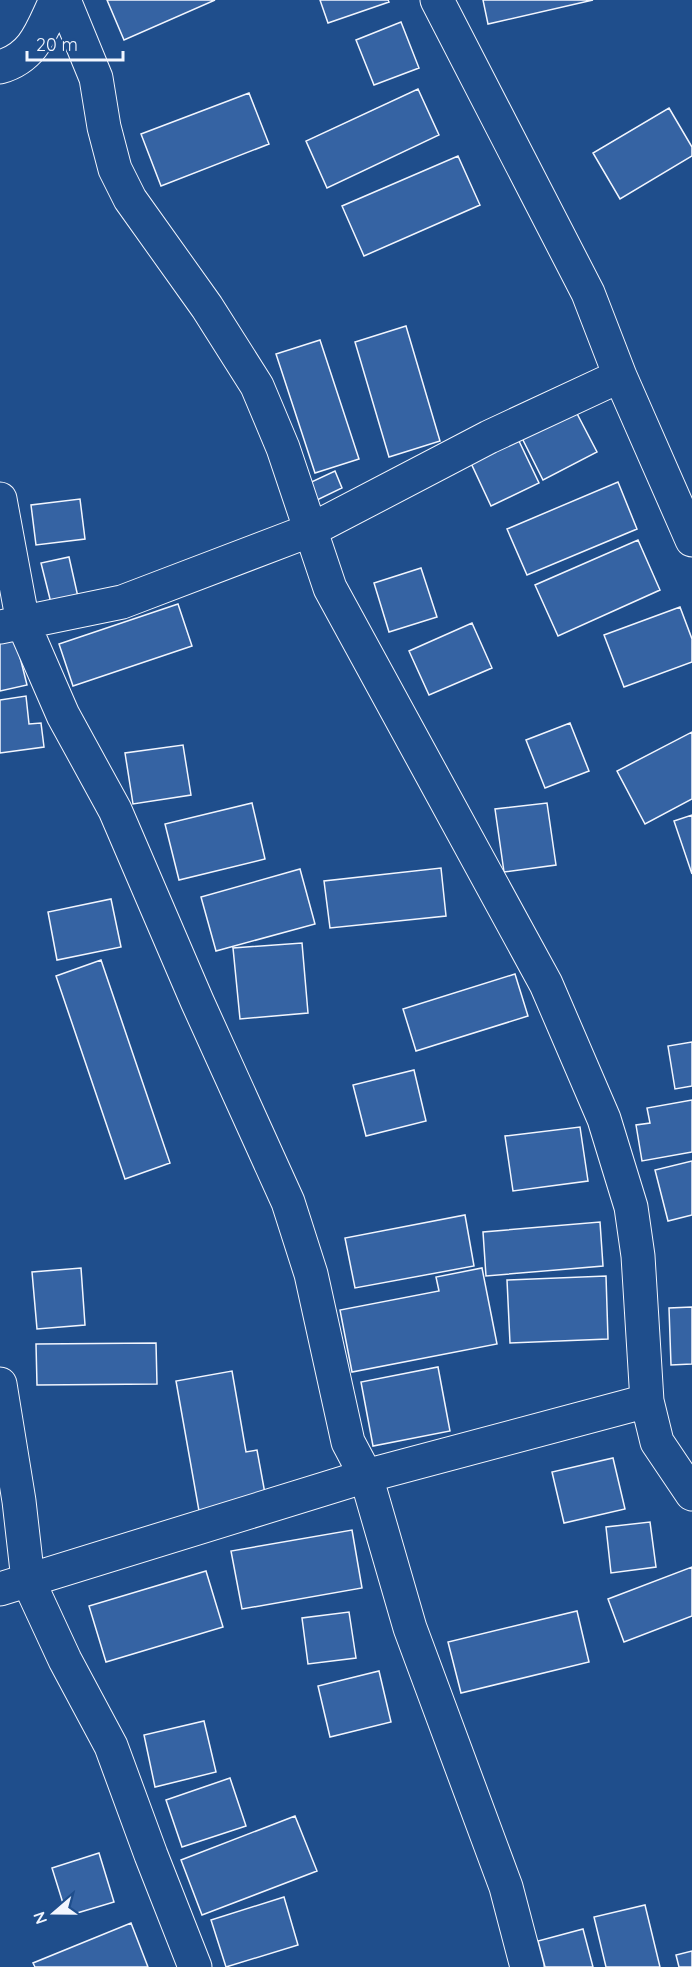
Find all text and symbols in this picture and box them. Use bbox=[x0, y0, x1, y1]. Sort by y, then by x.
scale bar bbox=[27, 24, 123, 62]
text: 20 m bbox=[36, 33, 78, 56]
north arrow bbox=[24, 1883, 84, 1943]
text: N bbox=[28, 1909, 51, 1927]

